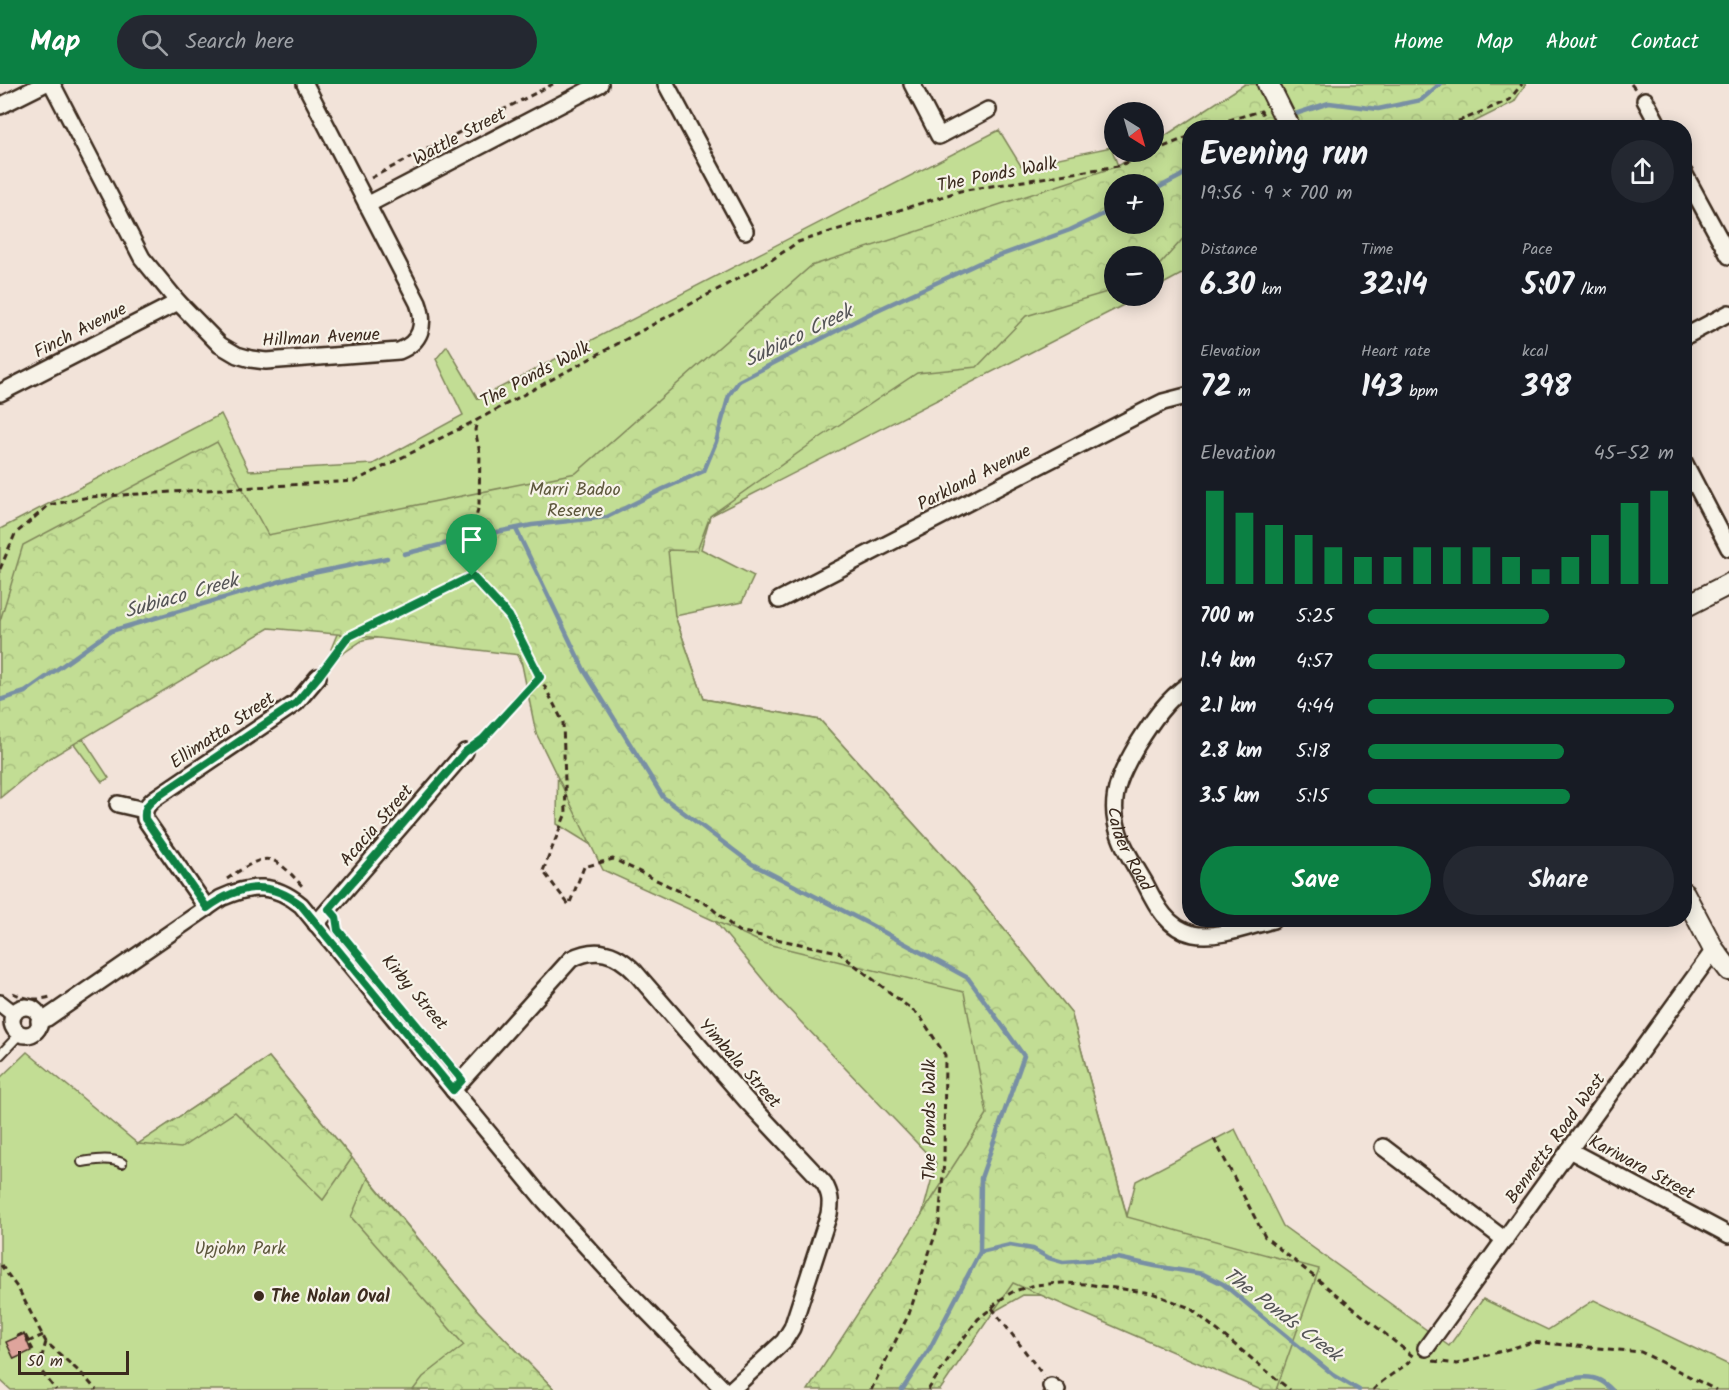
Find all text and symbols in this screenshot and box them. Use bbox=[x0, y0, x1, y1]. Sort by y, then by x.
search box bbox=[117, 15, 537, 69]
text: Map bbox=[30, 20, 81, 65]
text: Search here bbox=[186, 25, 294, 60]
icon: search bbox=[138, 26, 171, 59]
text: Home bbox=[1394, 26, 1443, 59]
text: Map bbox=[1476, 26, 1513, 59]
text: About bbox=[1546, 26, 1597, 59]
text: Contact bbox=[1630, 26, 1699, 59]
street label: Wattle Street bbox=[408, 100, 512, 174]
north arrow bbox=[1104, 102, 1164, 162]
map controls bbox=[1104, 102, 1164, 306]
text: Evening run bbox=[1200, 129, 1368, 182]
button: share bbox=[1611, 140, 1674, 203]
street label: The Ponds Walk bbox=[935, 150, 1060, 201]
button: + bbox=[1104, 174, 1164, 234]
text: 19:56 · 9 × 700 m bbox=[1200, 178, 1352, 210]
text: Distance bbox=[1200, 237, 1258, 262]
text: Time bbox=[1361, 237, 1393, 262]
text: Pace bbox=[1522, 237, 1553, 262]
button: − bbox=[1104, 246, 1164, 306]
text: 6.30 bbox=[1200, 262, 1255, 310]
text: 32:14 bbox=[1361, 262, 1428, 310]
text: 5:07 bbox=[1522, 262, 1574, 310]
text: km bbox=[1255, 277, 1282, 302]
text: /km bbox=[1574, 277, 1606, 302]
street label: Finch Avenue bbox=[29, 295, 132, 367]
water label: Subiaco Creek bbox=[739, 296, 861, 377]
street label: Hillman Avenue bbox=[262, 321, 381, 356]
street label: The Ponds Walk bbox=[475, 334, 597, 417]
text: Elevation bbox=[1200, 339, 1261, 364]
text: Heart rate bbox=[1361, 339, 1431, 364]
text: kcal bbox=[1522, 339, 1548, 364]
text: 72 bbox=[1200, 364, 1232, 412]
text: 143 bbox=[1361, 364, 1403, 412]
text: 398 bbox=[1522, 364, 1571, 412]
text: m bbox=[1232, 379, 1251, 404]
text: bpm bbox=[1403, 379, 1438, 404]
street label: Parkland Avenue bbox=[913, 437, 1037, 519]
text: Elevation bbox=[1200, 438, 1276, 470]
text: 45–52 m bbox=[1594, 438, 1674, 470]
park label: Marri Badoo Reserve bbox=[529, 476, 621, 526]
pin bbox=[446, 514, 497, 576]
icon: arrive bbox=[455, 523, 488, 556]
water label: Subiaco Creek bbox=[121, 565, 245, 628]
text: 700 m bbox=[1200, 601, 1254, 633]
text: 5:25 bbox=[1296, 601, 1334, 633]
text: 1.4 km bbox=[1200, 646, 1256, 678]
text: 4:57 bbox=[1296, 646, 1332, 678]
street label: Ellimatta Street bbox=[164, 685, 282, 777]
text: 2.1 km bbox=[1200, 691, 1256, 723]
text: 4:44 bbox=[1296, 691, 1334, 723]
text: 2.8 km bbox=[1200, 736, 1262, 768]
text: 5:18 bbox=[1296, 736, 1330, 768]
street label: Acacia Street bbox=[333, 778, 422, 874]
text: 3.5 km bbox=[1200, 781, 1260, 813]
text: 5:15 bbox=[1296, 781, 1329, 813]
street label: Calder Road bbox=[1098, 806, 1160, 897]
button: Save bbox=[1200, 846, 1431, 915]
button: Share bbox=[1443, 846, 1674, 915]
street label: Kirby Street bbox=[373, 949, 455, 1038]
street label: Yimbala Street bbox=[690, 1012, 788, 1116]
street label: The Ponds Walk bbox=[916, 1059, 945, 1181]
street label: Bennetts Road West bbox=[1499, 1067, 1614, 1210]
street label: Kariwara Street bbox=[1583, 1128, 1701, 1209]
park label: Upjohn Park bbox=[194, 1235, 286, 1264]
water label: The Ponds Creek bbox=[1216, 1260, 1350, 1373]
place label: The Nolan Oval bbox=[271, 1283, 390, 1312]
marker: The Nolan Oval bbox=[252, 1289, 266, 1303]
scale bar bbox=[18, 1348, 129, 1376]
text: 50 m bbox=[27, 1349, 63, 1374]

